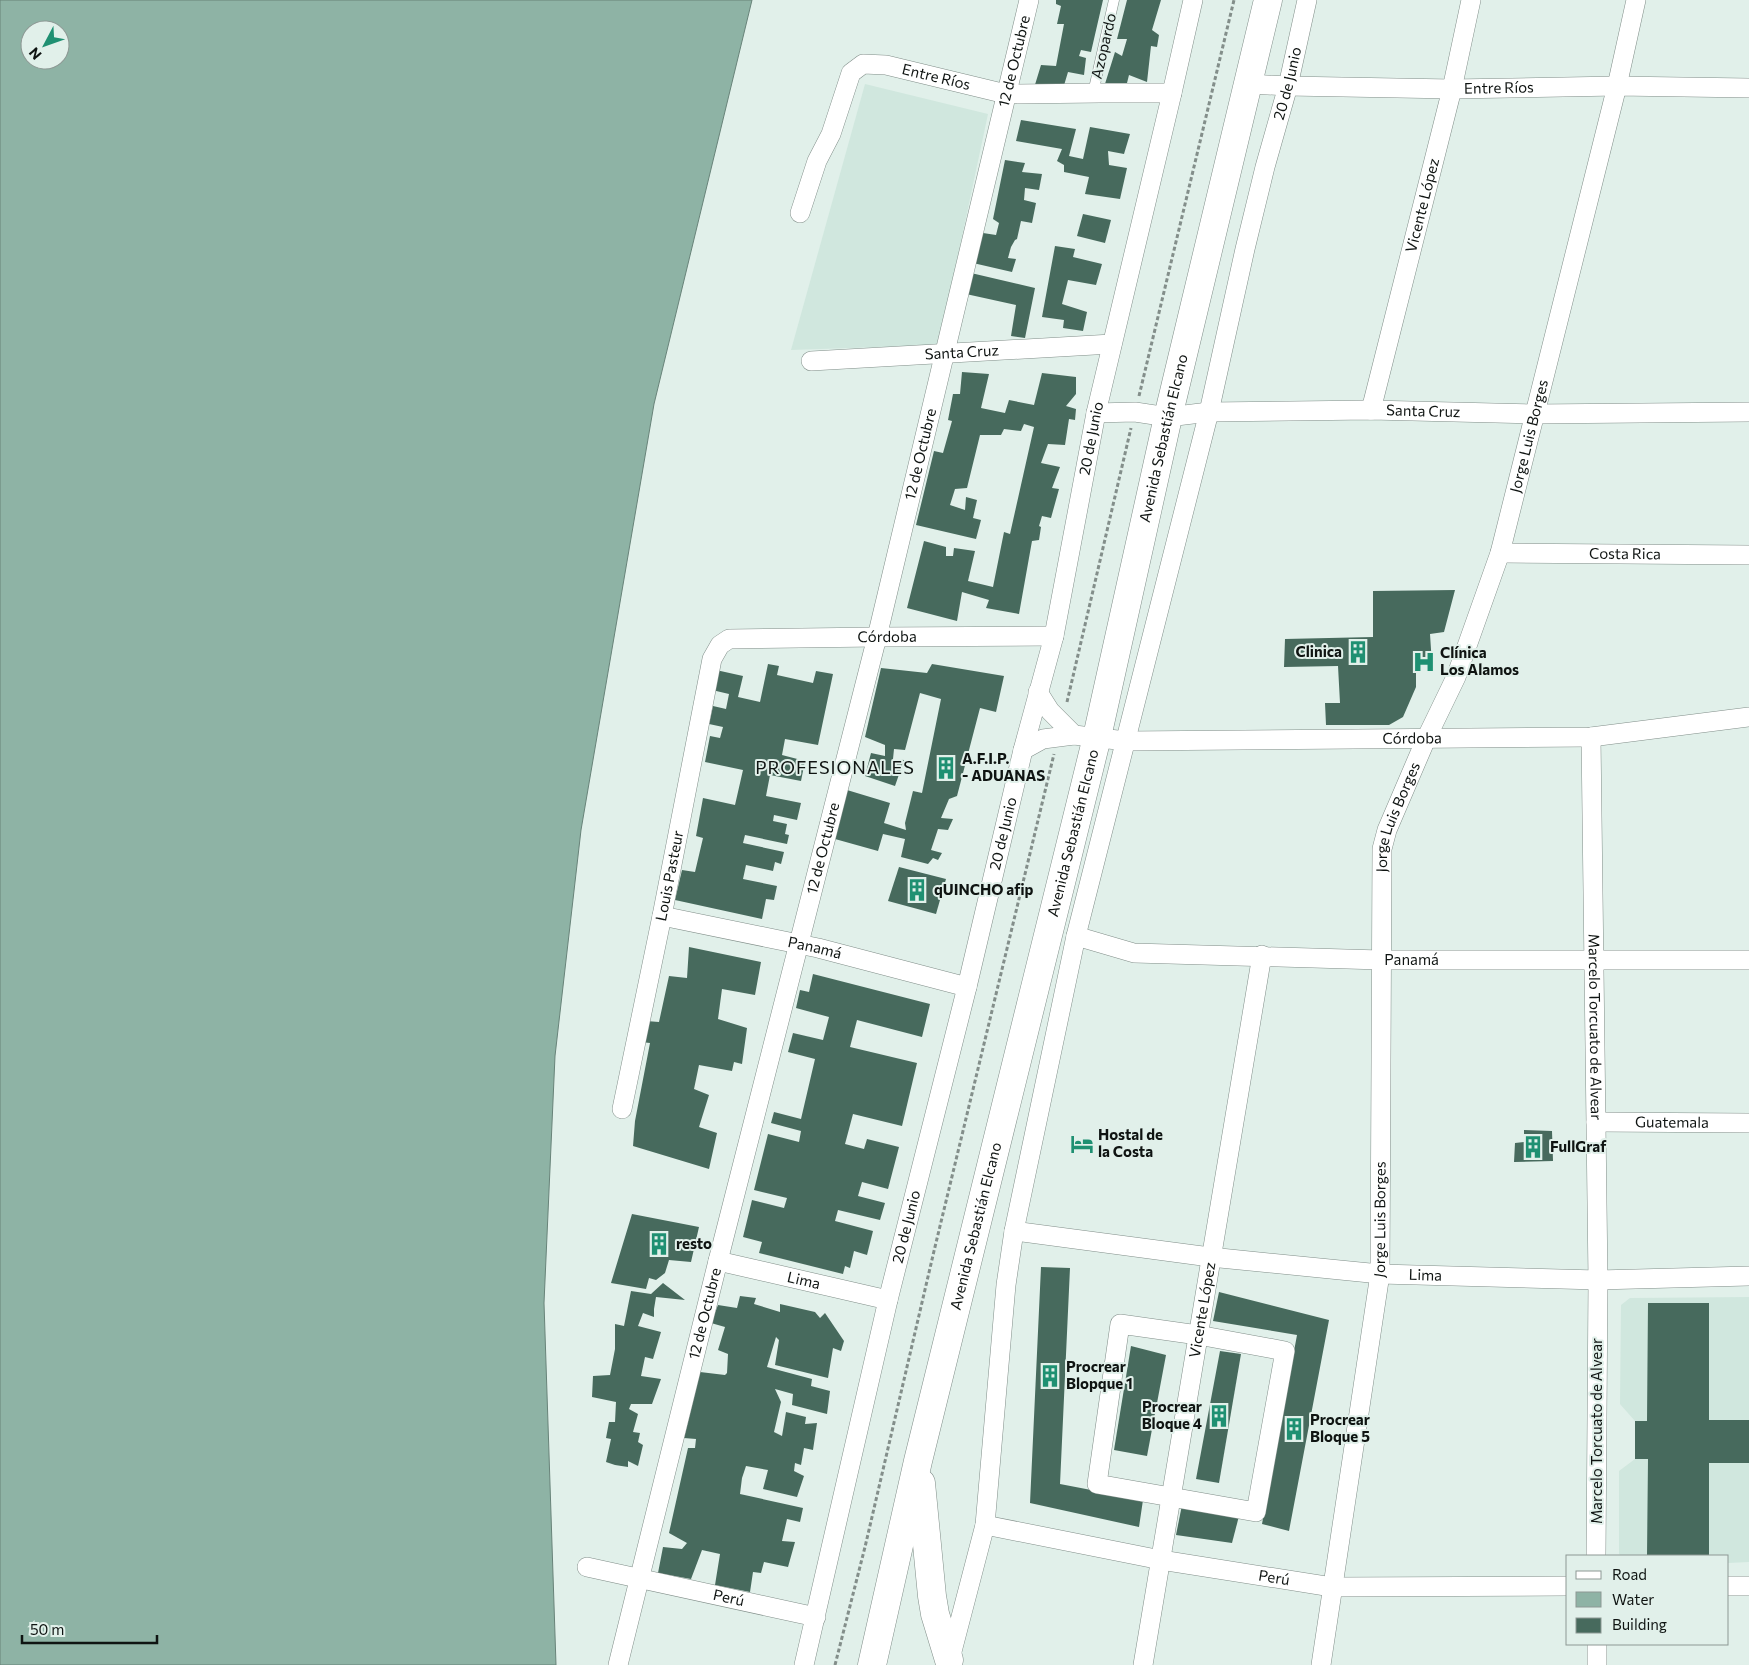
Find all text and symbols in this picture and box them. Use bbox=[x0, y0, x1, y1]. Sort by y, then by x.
street label: Azopardo bbox=[1087, 11, 1119, 80]
street label: 12 de Octubre bbox=[994, 13, 1033, 109]
north arrow bbox=[20, 20, 70, 70]
text: N bbox=[25, 44, 45, 63]
street label: 20 de Junio bbox=[1269, 45, 1304, 122]
street label: Entre Ríos bbox=[900, 59, 973, 93]
street label: Entre Ríos bbox=[1464, 78, 1534, 97]
street label: Vicente López bbox=[1401, 156, 1442, 254]
street label: Santa Cruz bbox=[924, 340, 999, 363]
street label: Avenida Sebastián Elcano bbox=[1135, 352, 1191, 524]
street label: Jorge Luis Borges bbox=[1505, 377, 1551, 494]
street label: 20 de Junio bbox=[1074, 400, 1106, 477]
street label: Santa Cruz bbox=[1386, 400, 1461, 420]
street label: 12 de Octubre bbox=[900, 406, 939, 502]
street label: Costa Rica bbox=[1589, 544, 1661, 562]
street label: Córdoba bbox=[857, 627, 917, 645]
building icon: Clinica bbox=[1345, 639, 1371, 665]
place label: Clinica bbox=[1295, 642, 1342, 660]
place label: Clínica Los Alamos bbox=[1440, 643, 1519, 678]
hospital icon: Clínica Los Alamos bbox=[1411, 649, 1437, 675]
street label: Córdoba bbox=[1382, 728, 1442, 747]
street label: Avenida Sebastián Elcano bbox=[1043, 747, 1102, 919]
place label: A.F.I.P. - ADUANAS bbox=[962, 749, 1045, 784]
building icon: A.F.I.P. - ADUANAS bbox=[933, 755, 959, 781]
district label: PROFESIONALES bbox=[755, 756, 915, 778]
street label: Jorge Luis Borges bbox=[1372, 759, 1423, 872]
street label: 20 de Junio bbox=[985, 795, 1020, 872]
street label: 12 de Octubre bbox=[802, 800, 842, 896]
street label: Louis Pasteur bbox=[651, 829, 686, 923]
building icon: qUINCHO afip bbox=[904, 877, 930, 903]
place label: qUINCHO afip bbox=[934, 880, 1034, 898]
street label: Panamá bbox=[786, 932, 844, 962]
street label: Marcelo Torcuato de Alvear bbox=[1586, 934, 1606, 1120]
street label: Panamá bbox=[1384, 950, 1439, 968]
street label: Guatemala bbox=[1635, 1112, 1709, 1131]
place label: Hostal de la Costa bbox=[1098, 1125, 1163, 1160]
hotel icon: Hostal de la Costa bbox=[1069, 1131, 1095, 1157]
building icon: FullGraf bbox=[1520, 1134, 1546, 1160]
place label: FullGraf bbox=[1550, 1137, 1607, 1155]
street label: Avenida Sebastián Elcano bbox=[946, 1140, 1004, 1312]
street label: Jorge Luis Borges bbox=[1370, 1161, 1389, 1279]
street label: 20 de Junio bbox=[888, 1188, 923, 1265]
building icon: resto bbox=[646, 1231, 672, 1257]
place label: resto bbox=[676, 1234, 712, 1252]
street label: Vicente López bbox=[1185, 1261, 1218, 1359]
street label: Lima bbox=[1409, 1265, 1442, 1284]
street label: 12 de Octubre bbox=[684, 1266, 724, 1361]
street label: Lima bbox=[786, 1267, 822, 1292]
street label: Marcelo Torcuato de Alvear bbox=[1587, 1338, 1605, 1524]
place label: Procrear Blopque 1 bbox=[1066, 1357, 1133, 1392]
building icon: Procrear Blopque 1 bbox=[1037, 1363, 1063, 1389]
place label: Procrear Bloque 4 bbox=[1142, 1397, 1202, 1432]
building icon: Procrear Bloque 4 bbox=[1206, 1403, 1232, 1429]
place label: Procrear Bloque 5 bbox=[1310, 1410, 1370, 1445]
building icon: Procrear Bloque 5 bbox=[1281, 1416, 1307, 1442]
legend bbox=[1566, 1555, 1729, 1645]
text: Road bbox=[1612, 1565, 1647, 1583]
street label: Perú bbox=[1257, 1566, 1291, 1588]
street label: Perú bbox=[712, 1585, 746, 1609]
text: Water bbox=[1612, 1590, 1654, 1608]
scale bar bbox=[22, 1612, 158, 1644]
text: Building bbox=[1612, 1615, 1667, 1633]
text: 50 m bbox=[30, 1620, 64, 1638]

